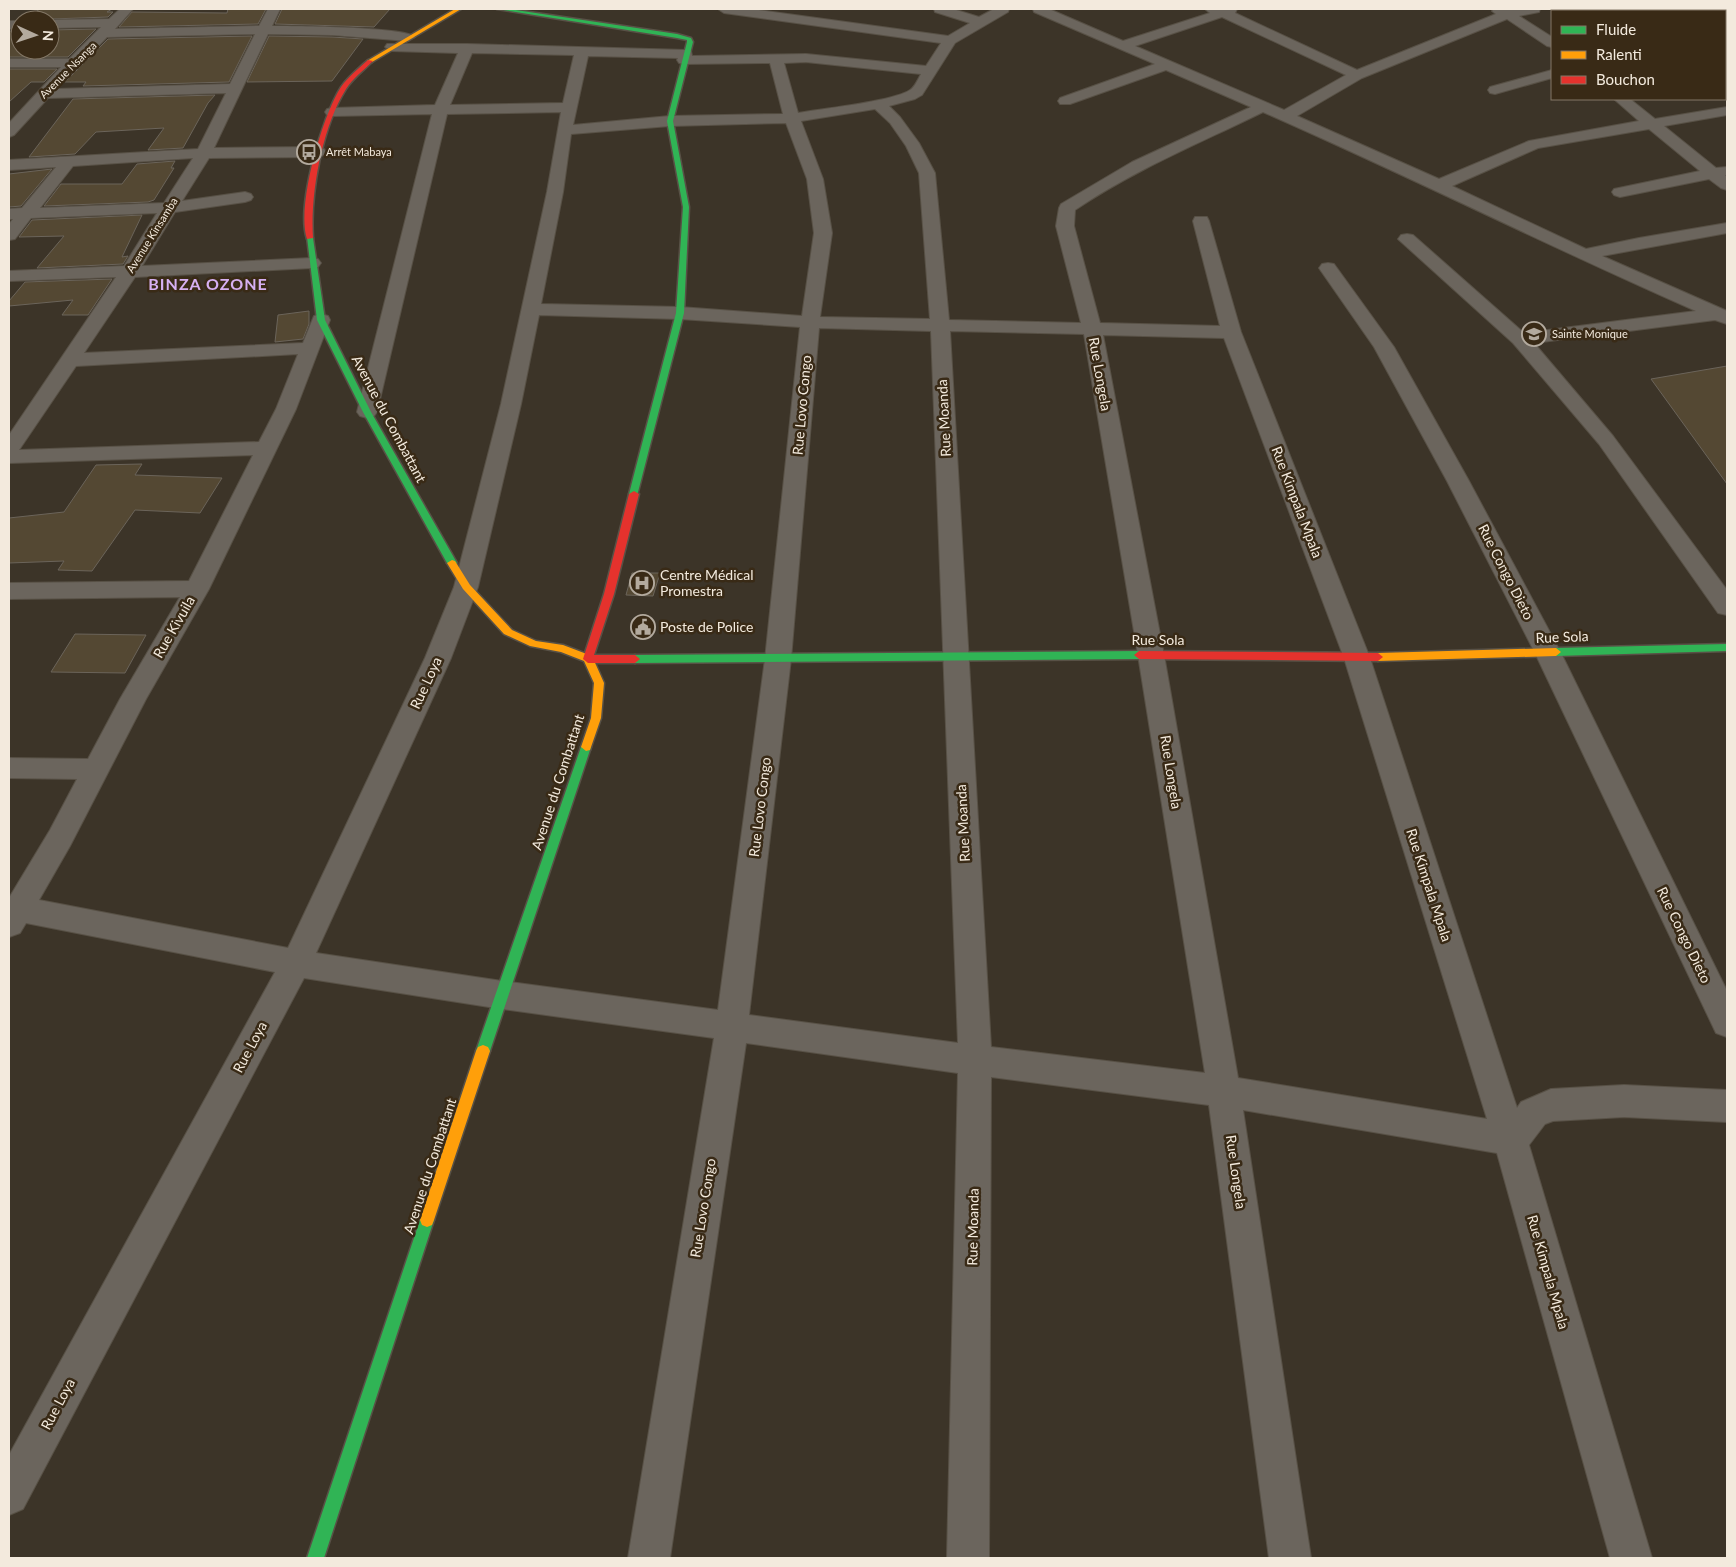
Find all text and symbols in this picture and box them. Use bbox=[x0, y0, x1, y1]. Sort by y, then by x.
north arrow bbox=[10, 10, 60, 60]
legend bbox=[1551, 10, 1726, 100]
text: Fluide bbox=[1596, 20, 1636, 38]
text: N bbox=[40, 30, 57, 42]
street label: Avenue Nsanga bbox=[37, 39, 99, 101]
text: Ralenti bbox=[1596, 45, 1642, 63]
text: Bouchon bbox=[1596, 70, 1655, 88]
bus stop icon: Arrêt Mabaya bbox=[296, 139, 322, 165]
place label: Arrêt Mabaya bbox=[326, 145, 392, 158]
street label: Avenue Kinsamba bbox=[123, 195, 180, 275]
district label: BINZA OZONE bbox=[148, 274, 268, 293]
school or university icon: Sainte Monique bbox=[1521, 321, 1547, 347]
place label: Sainte Monique bbox=[1552, 327, 1628, 340]
street label: Rue Longela bbox=[1086, 336, 1115, 412]
street label: Avenue du Combattant bbox=[349, 352, 430, 485]
street label: Rue Lovo Congo bbox=[789, 354, 814, 456]
street label: Rue Moanda bbox=[933, 379, 954, 457]
street label: Rue Kimpala Mpala bbox=[1268, 444, 1327, 560]
street label: Rue Congo Dieto bbox=[1475, 521, 1538, 622]
place label: Centre Médical Promestra bbox=[660, 566, 753, 599]
hospital icon: Centre Médical Promestra bbox=[629, 570, 655, 596]
street label: Rue Kivuila bbox=[149, 593, 198, 661]
public building icon: Poste de Police bbox=[630, 614, 656, 640]
place label: Poste de Police bbox=[660, 618, 753, 635]
street label: Rue Sola bbox=[1535, 627, 1589, 646]
street label: Rue Sola bbox=[1131, 631, 1185, 648]
street label: Rue Loya bbox=[406, 654, 445, 712]
street label: Avenue du Combattant bbox=[528, 712, 588, 852]
street label: Rue Longela bbox=[1157, 734, 1186, 810]
street label: Rue Lovo Congo bbox=[745, 756, 774, 858]
street label: Rue Moanda bbox=[952, 784, 973, 862]
street label: Rue Kimpala Mpala bbox=[1403, 826, 1456, 944]
street label: Rue Congo Dieto bbox=[1654, 884, 1715, 986]
street label: Rue Loya bbox=[229, 1018, 270, 1075]
street label: Avenue du Combattant bbox=[400, 1096, 460, 1236]
street label: Rue Longela bbox=[1223, 1134, 1250, 1210]
street label: Rue Lovo Congo bbox=[686, 1157, 719, 1259]
street label: Rue Moanda bbox=[963, 1188, 982, 1266]
street label: Rue Kimpala Mpala bbox=[1524, 1213, 1573, 1331]
street label: Rue Loya bbox=[37, 1375, 78, 1432]

